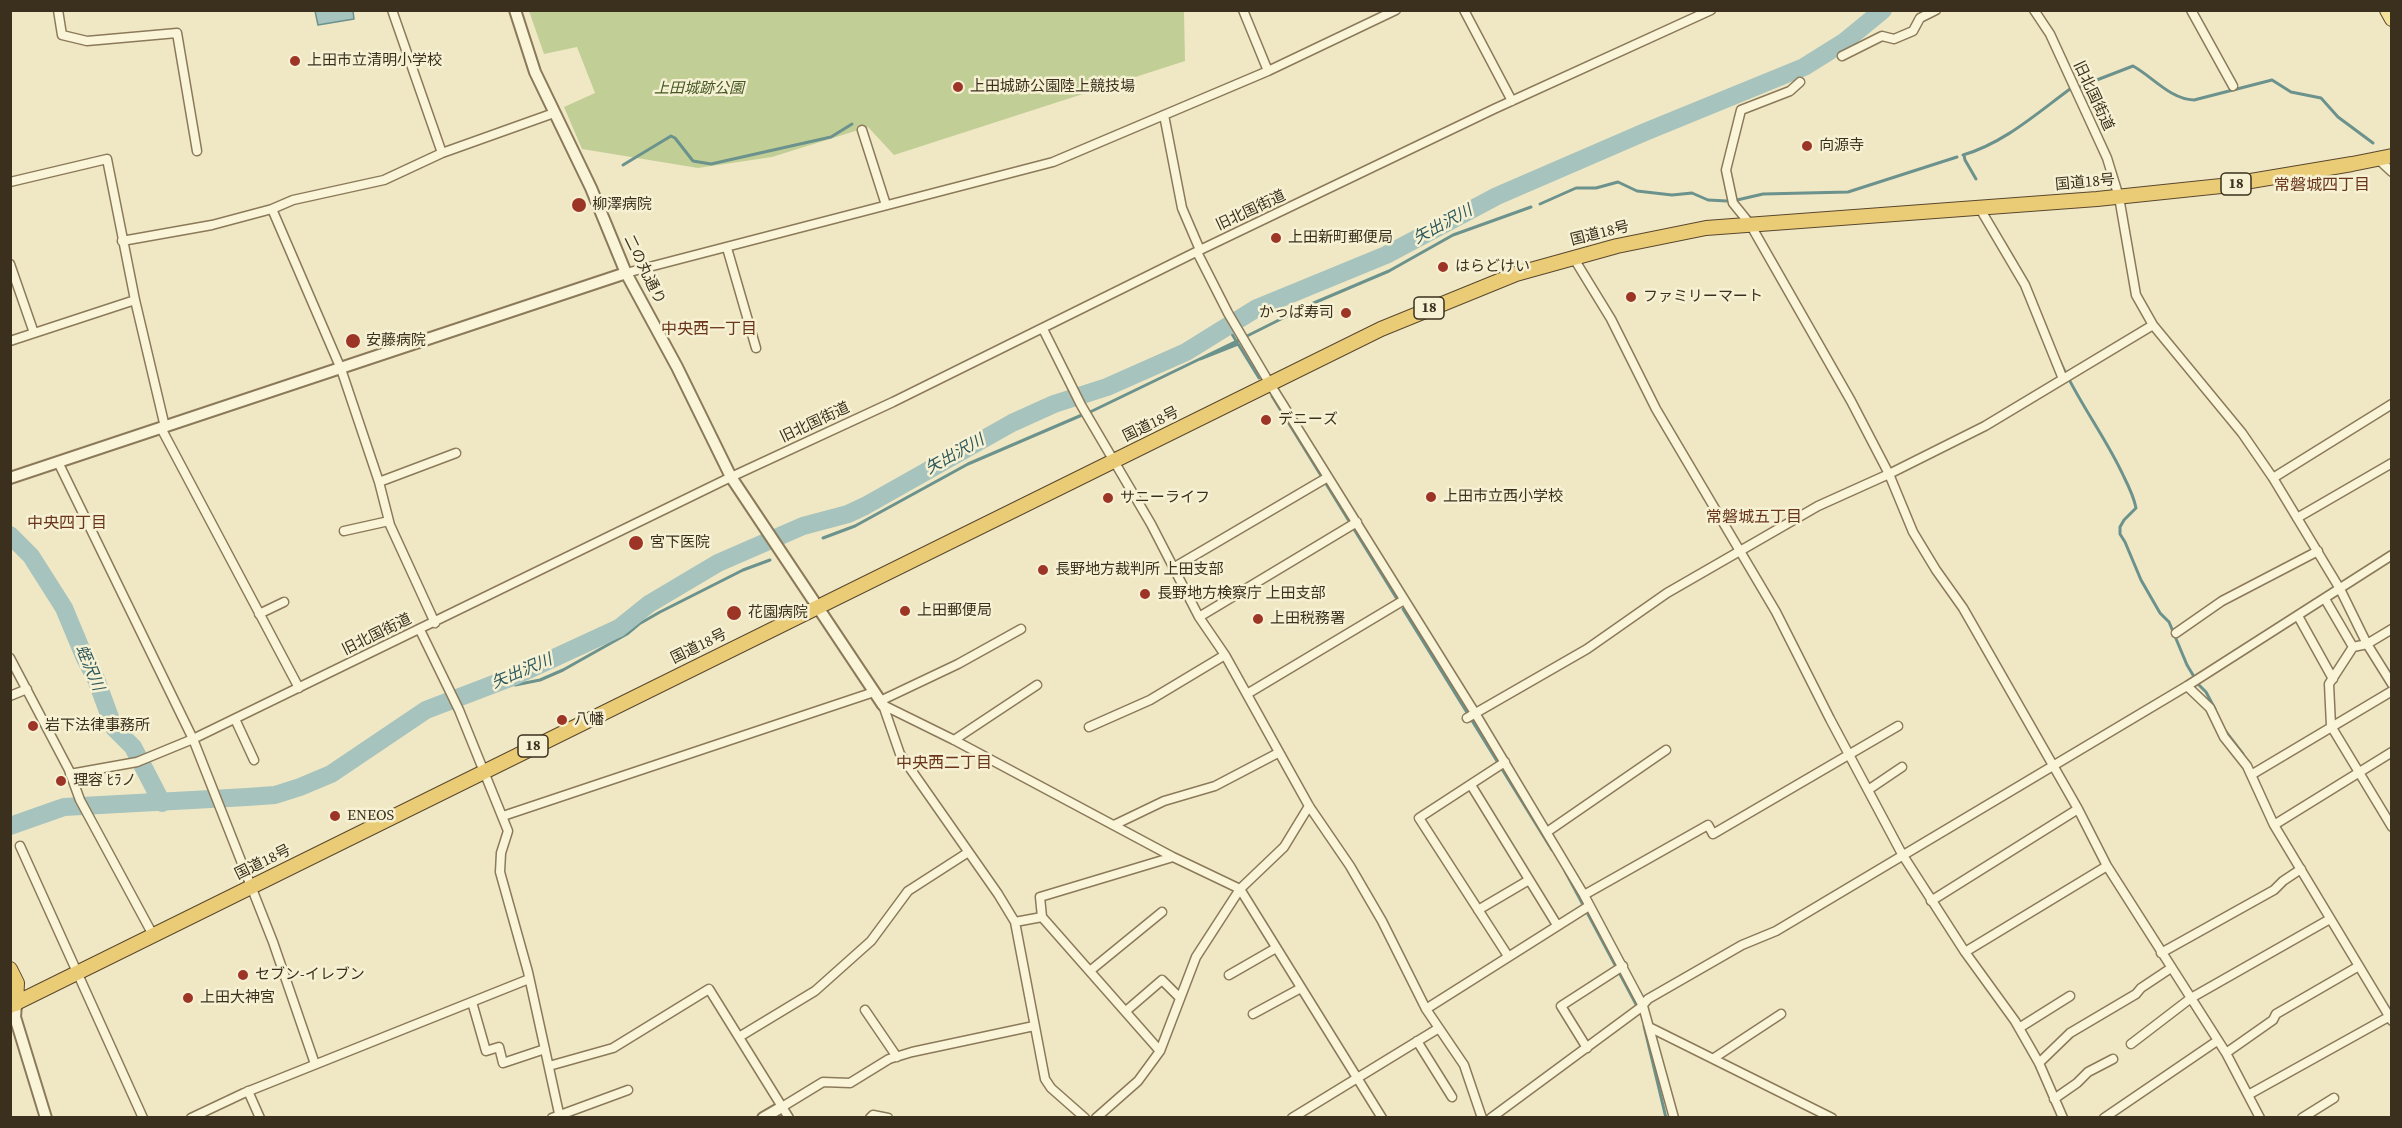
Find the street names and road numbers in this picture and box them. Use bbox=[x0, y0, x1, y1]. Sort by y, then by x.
street label: 旧北国街道 bbox=[2069, 58, 2117, 134]
street label: 国道18号 bbox=[2054, 171, 2116, 195]
road number: 18 bbox=[2221, 173, 2251, 195]
street label: 旧北国街道 bbox=[1213, 187, 1289, 235]
street label: 国道18号 bbox=[1569, 218, 1631, 250]
street label: 二の丸通り bbox=[619, 232, 669, 308]
road number: 18 bbox=[1414, 297, 1444, 319]
street label: 旧北国街道 bbox=[777, 399, 853, 447]
street label: 国道18号 bbox=[1120, 404, 1182, 446]
street label: 旧北国街道 bbox=[339, 610, 415, 660]
street label: 国道18号 bbox=[668, 626, 730, 668]
road number: 18 bbox=[518, 735, 548, 757]
street label: 国道18号 bbox=[232, 842, 294, 884]

